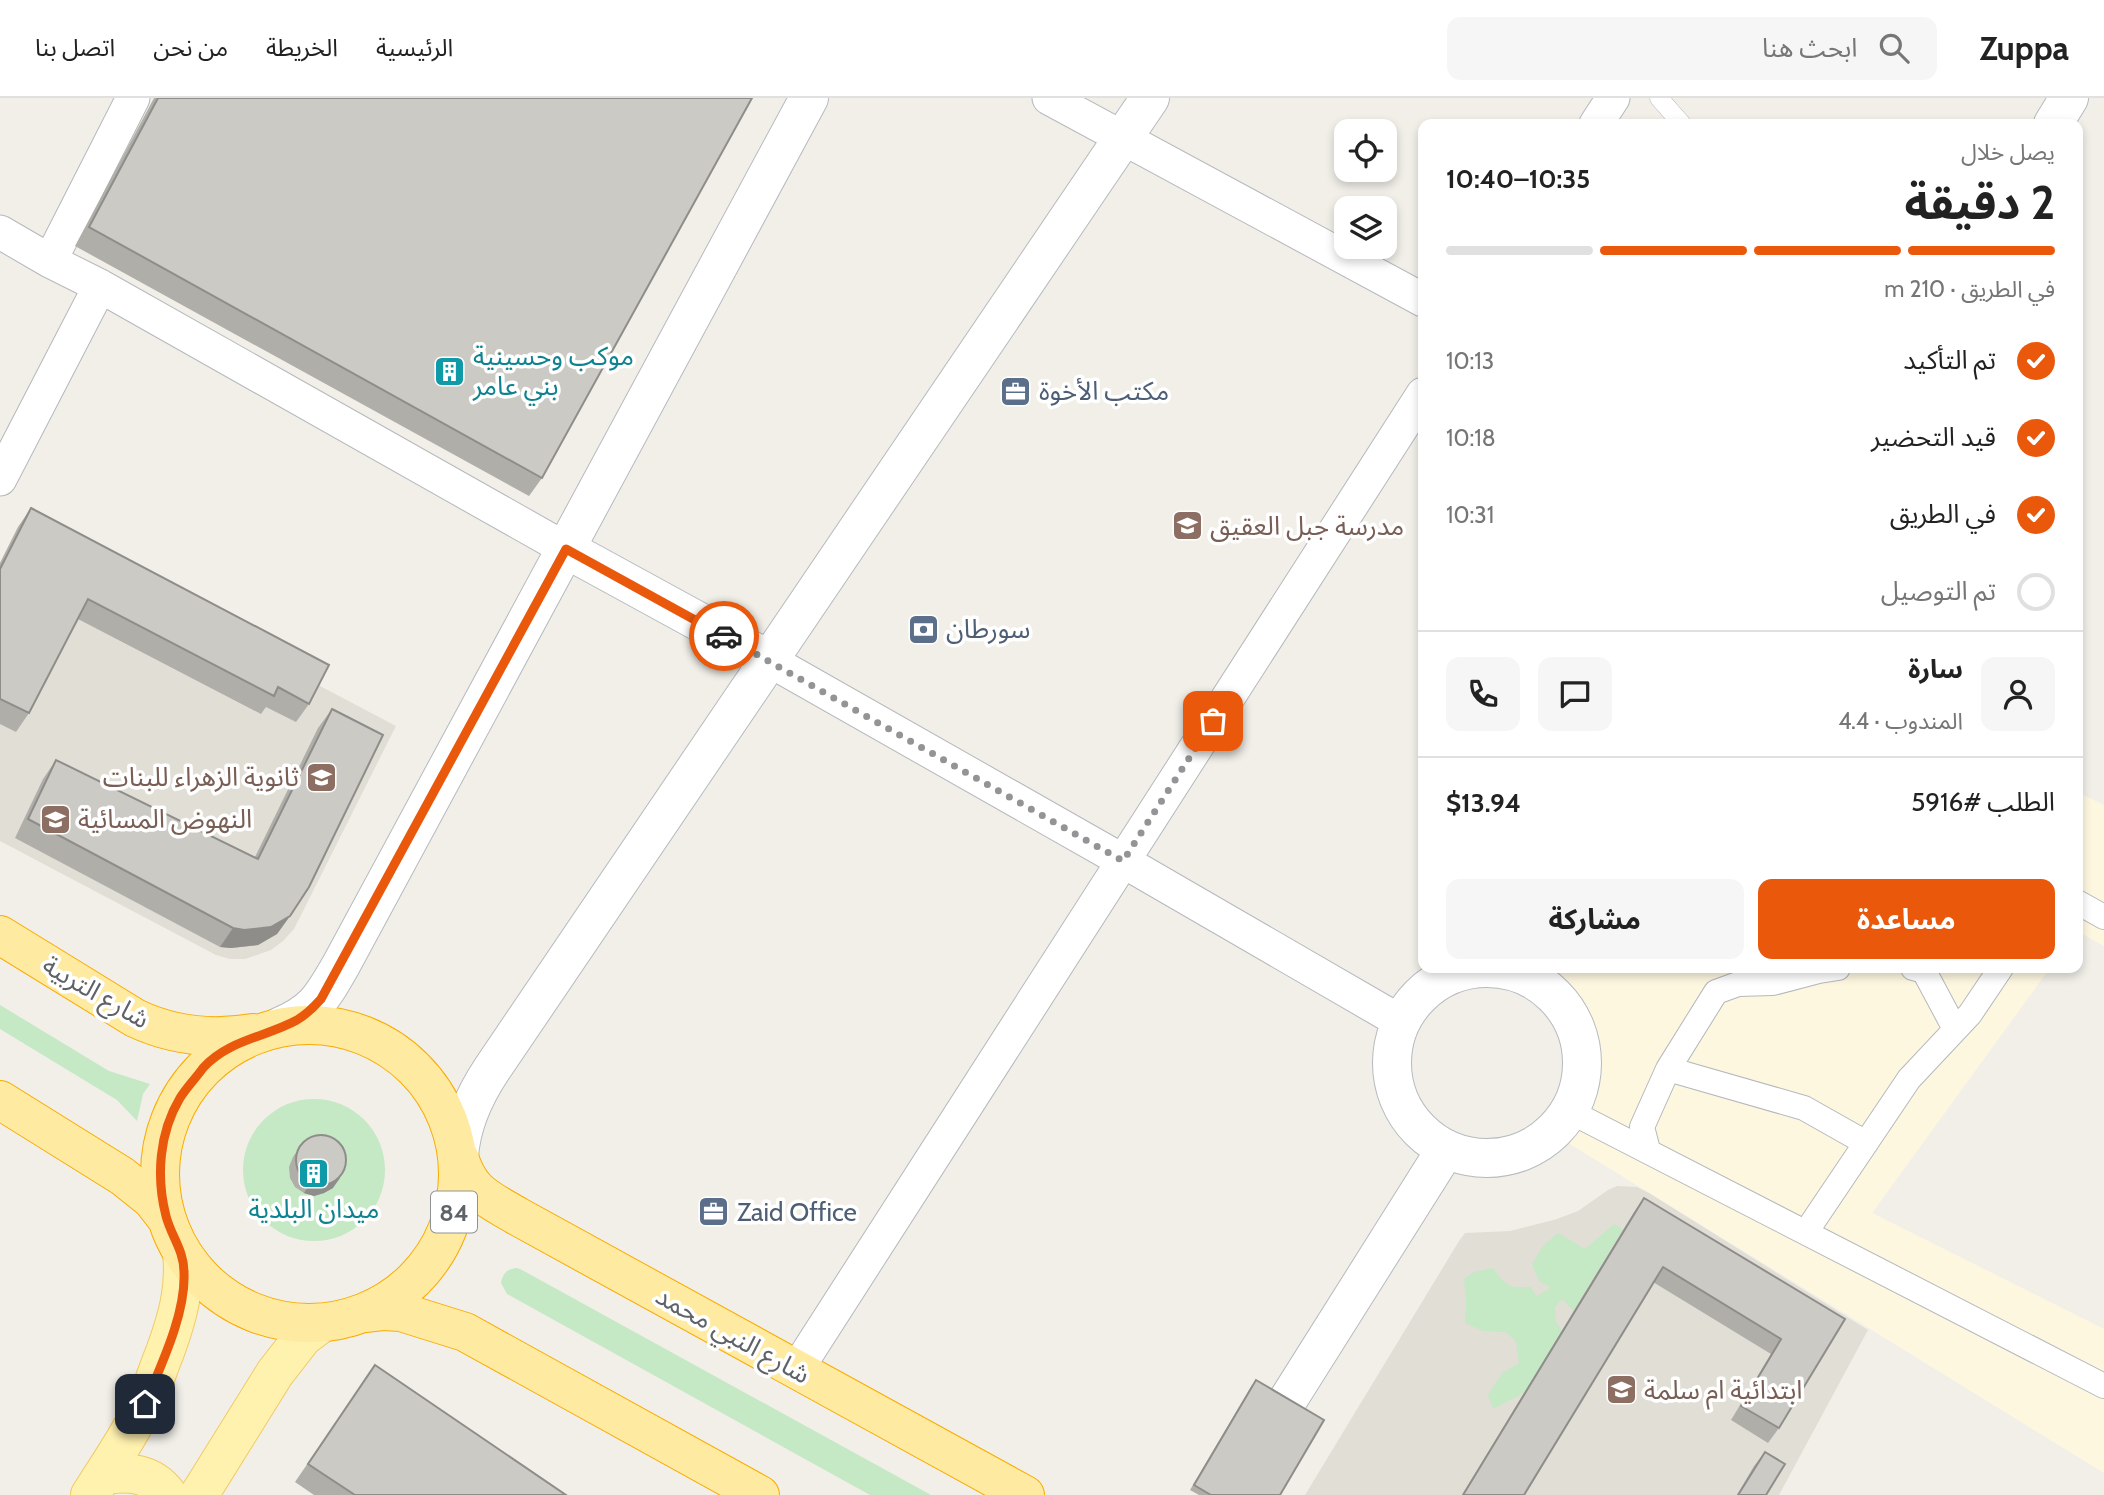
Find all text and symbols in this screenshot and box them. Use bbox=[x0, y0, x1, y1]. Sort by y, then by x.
search box bbox=[1447, 17, 1937, 80]
text: Zuppa bbox=[1979, 28, 2069, 68]
icon: search bbox=[1875, 29, 1913, 67]
text: ابحث هنا bbox=[1762, 32, 1857, 64]
text: اتصل بنا bbox=[35, 33, 115, 62]
text: من نحن bbox=[153, 33, 228, 62]
text: الخريطة bbox=[266, 33, 338, 62]
text: الرئيسية bbox=[376, 33, 453, 62]
map controls bbox=[1334, 119, 1397, 259]
button: locate bbox=[1334, 119, 1397, 182]
text: يصل خلال bbox=[1961, 138, 2055, 166]
text: 10:35–10:40 bbox=[1446, 163, 1590, 195]
text: 2 دقيقة bbox=[1905, 175, 2055, 231]
button: layers bbox=[1334, 196, 1397, 259]
text: في الطريق · 210 m bbox=[1884, 275, 2055, 303]
place label: موكب وحسينية بني عامر bbox=[472, 340, 634, 406]
icon: check bbox=[2017, 342, 2055, 380]
text: تم التأكيد bbox=[1903, 344, 1996, 376]
text: 10:13 bbox=[1446, 347, 1494, 375]
building icon: موكب وحسينية بني عامر bbox=[433, 354, 467, 388]
office icon: مكتب الأخوة bbox=[999, 374, 1033, 408]
place label: مكتب الأخوة bbox=[1039, 375, 1169, 407]
icon: check bbox=[2017, 419, 2055, 457]
text: قيد التحضير bbox=[1871, 421, 1996, 453]
text: 10:18 bbox=[1446, 424, 1496, 452]
icon: check bbox=[2017, 496, 2055, 534]
text: في الطريق bbox=[1890, 498, 1996, 530]
text: 10:31 bbox=[1446, 501, 1494, 529]
school or university icon: مدرسة جبل العقيق bbox=[1170, 509, 1204, 543]
place label: مدرسة جبل العقيق bbox=[1210, 510, 1404, 542]
text: تم التوصيل bbox=[1881, 575, 1996, 607]
courier bbox=[689, 601, 759, 671]
bank icon: سورطان bbox=[906, 612, 940, 646]
place label: سورطان bbox=[946, 613, 1030, 645]
icon: car bbox=[705, 617, 743, 655]
text: سارة bbox=[1908, 653, 1963, 685]
button: phone bbox=[1446, 657, 1520, 731]
button: chat bbox=[1538, 657, 1612, 731]
button: person bbox=[1981, 657, 2055, 731]
pin bbox=[1183, 691, 1243, 751]
icon: bag bbox=[1194, 702, 1232, 740]
text: المندوب · 4.4 bbox=[1838, 707, 1963, 735]
school or university icon: ثانوية الزهراء للبنات bbox=[305, 760, 339, 794]
place label: ثانوية الزهراء للبنات bbox=[103, 761, 299, 793]
text: الطلب #5916 bbox=[1911, 786, 2055, 818]
text: $13.94 bbox=[1446, 787, 1521, 819]
school or university icon: النهوض المسائية bbox=[38, 802, 72, 836]
place label: النهوض المسائية bbox=[78, 803, 252, 835]
button: مشاركة bbox=[1446, 879, 1744, 959]
button: مساعدة bbox=[1758, 879, 2055, 959]
street label: شارع التربية bbox=[35, 949, 155, 1038]
building icon: ميدان البلدية bbox=[297, 1156, 331, 1190]
road number: 84 bbox=[431, 1192, 477, 1232]
place label: ميدان البلدية bbox=[249, 1193, 379, 1225]
office icon: Zaid Office bbox=[697, 1195, 731, 1229]
place label: Zaid Office bbox=[737, 1196, 857, 1228]
street label: شارع النبي محمد bbox=[648, 1279, 816, 1394]
school or university icon: ابتدائية ام سلمة bbox=[1604, 1373, 1638, 1407]
pin bbox=[115, 1374, 175, 1434]
place label: ابتدائية ام سلمة bbox=[1644, 1374, 1803, 1410]
icon: home bbox=[126, 1385, 164, 1423]

